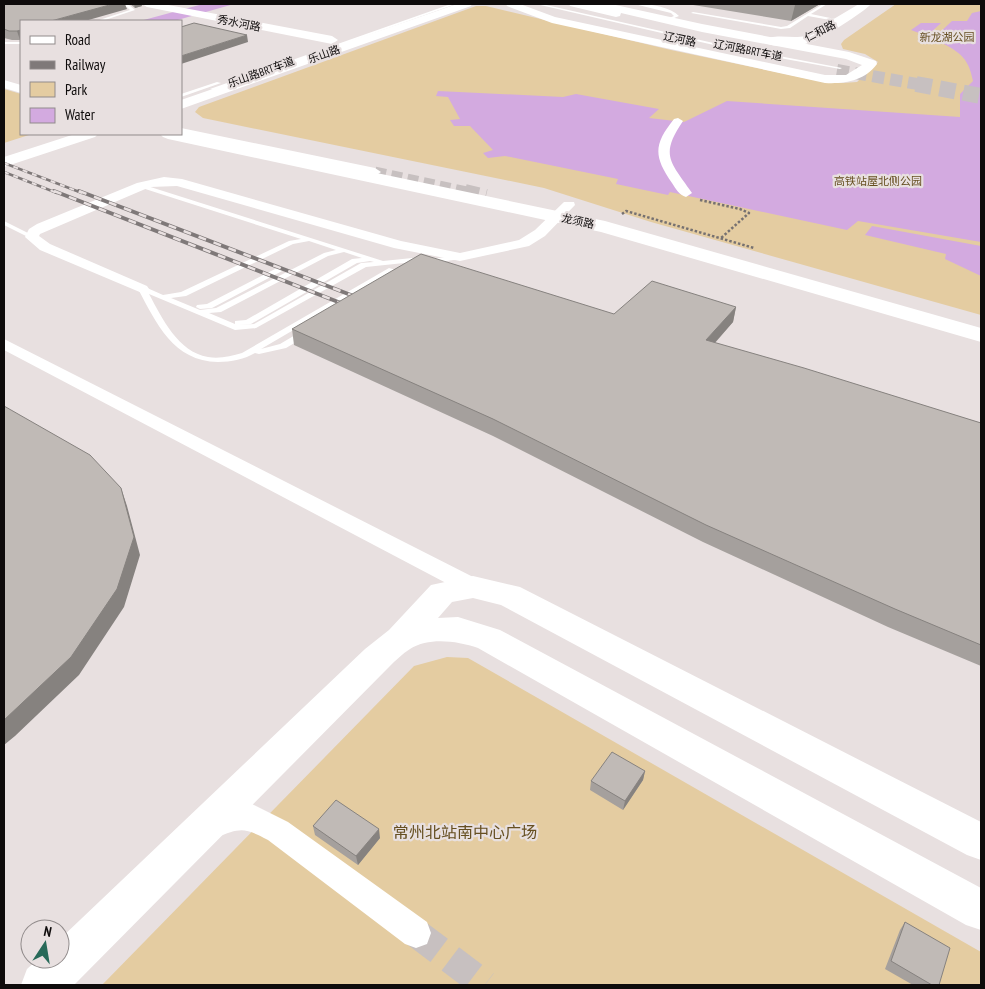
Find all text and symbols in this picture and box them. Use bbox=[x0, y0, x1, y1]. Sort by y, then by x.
street label: 秀水河路 bbox=[216, 12, 262, 34]
street label: 仁和路 bbox=[802, 17, 838, 45]
legend bbox=[20, 20, 182, 135]
street label: 辽河路 bbox=[662, 29, 698, 49]
text: Road bbox=[65, 30, 91, 49]
park label: 新龙湖公园 bbox=[920, 30, 975, 44]
street label: 辽河路BRT车道 bbox=[712, 36, 784, 64]
street label: 乐山路 bbox=[306, 42, 342, 66]
street label: 乐山路BRT车道 bbox=[226, 53, 296, 91]
text: Railway bbox=[65, 55, 106, 74]
text: Park bbox=[65, 80, 87, 99]
text: Water bbox=[65, 105, 96, 124]
park label: 高铁站屋北侧公园 bbox=[834, 174, 922, 188]
street label: 龙须路 bbox=[560, 211, 596, 231]
park label: 常州北站南中心广场 bbox=[393, 822, 537, 842]
north arrow bbox=[20, 919, 70, 969]
text: N bbox=[42, 922, 53, 941]

